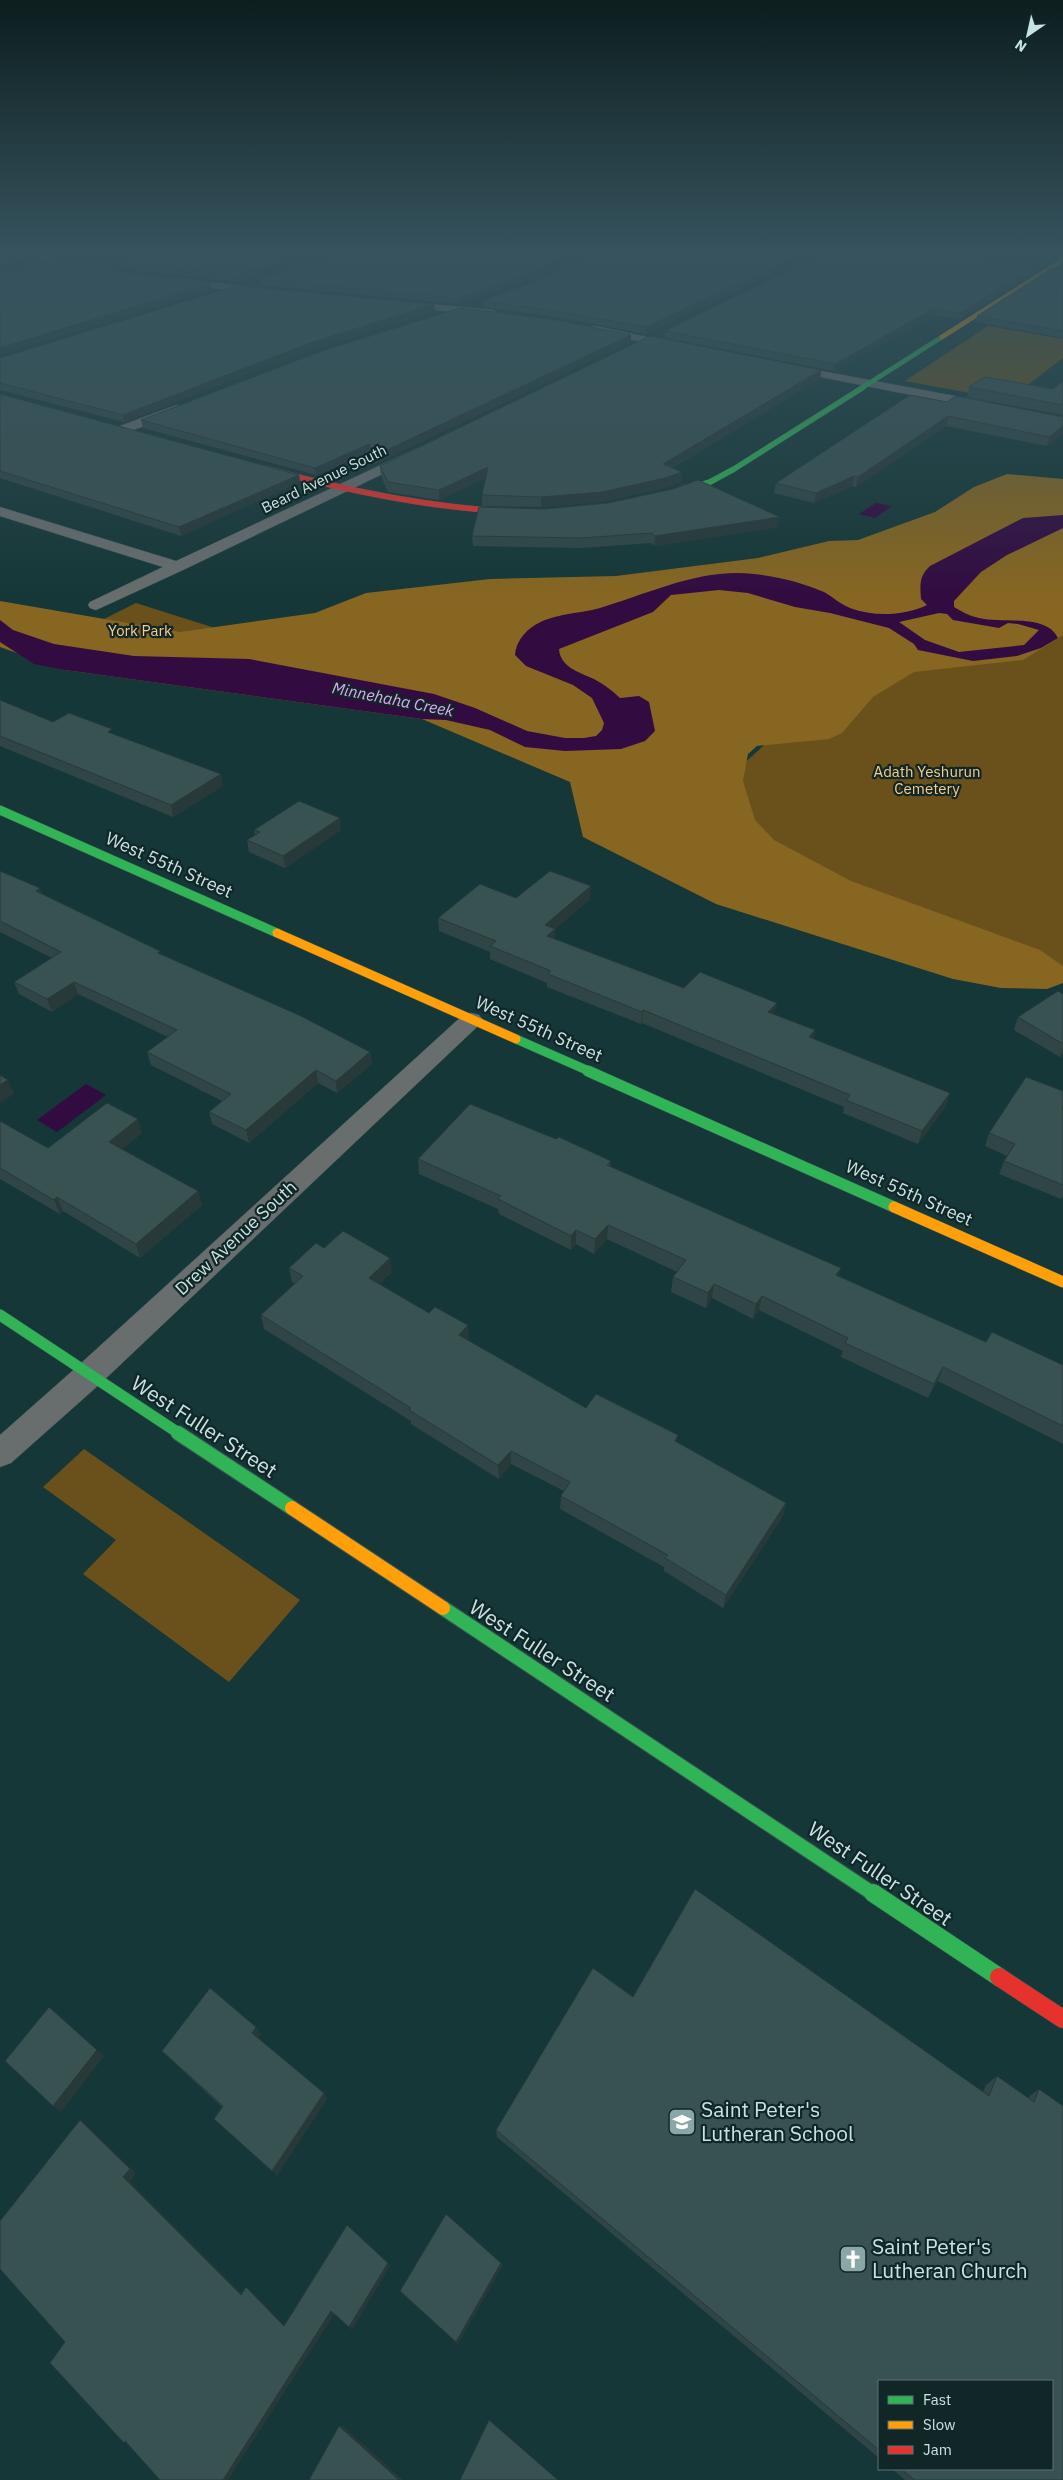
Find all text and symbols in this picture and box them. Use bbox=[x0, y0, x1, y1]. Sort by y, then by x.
north arrow bbox=[1003, 10, 1053, 60]
text: N bbox=[1011, 35, 1030, 56]
street label: Beard Avenue South bbox=[258, 440, 389, 517]
park label: York Park bbox=[108, 621, 172, 640]
water label: Minnehaha Creek bbox=[330, 677, 456, 721]
park label: Adath Yeshurun Cemetery bbox=[874, 762, 980, 798]
street label: West 55th Street bbox=[102, 826, 236, 903]
street label: West 55th Street bbox=[472, 990, 606, 1067]
street label: West 55th Street bbox=[842, 1154, 976, 1231]
street label: Drew Avenue South bbox=[170, 1175, 301, 1300]
street label: West Fuller Street bbox=[126, 1369, 283, 1484]
street label: West Fuller Street bbox=[464, 1593, 621, 1708]
street label: West Fuller Street bbox=[803, 1814, 958, 1932]
place label: Saint Peter's Lutheran School bbox=[701, 2095, 854, 2147]
school or university icon: Saint Peter's Lutheran School bbox=[667, 2107, 697, 2137]
place label: Saint Peter's Lutheran Church bbox=[872, 2232, 1028, 2284]
church icon: Saint Peter's Lutheran Church bbox=[838, 2244, 868, 2274]
legend bbox=[878, 2380, 1053, 2470]
text: Fast bbox=[923, 2390, 951, 2409]
text: Slow bbox=[923, 2415, 956, 2434]
text: Jam bbox=[923, 2440, 952, 2459]

